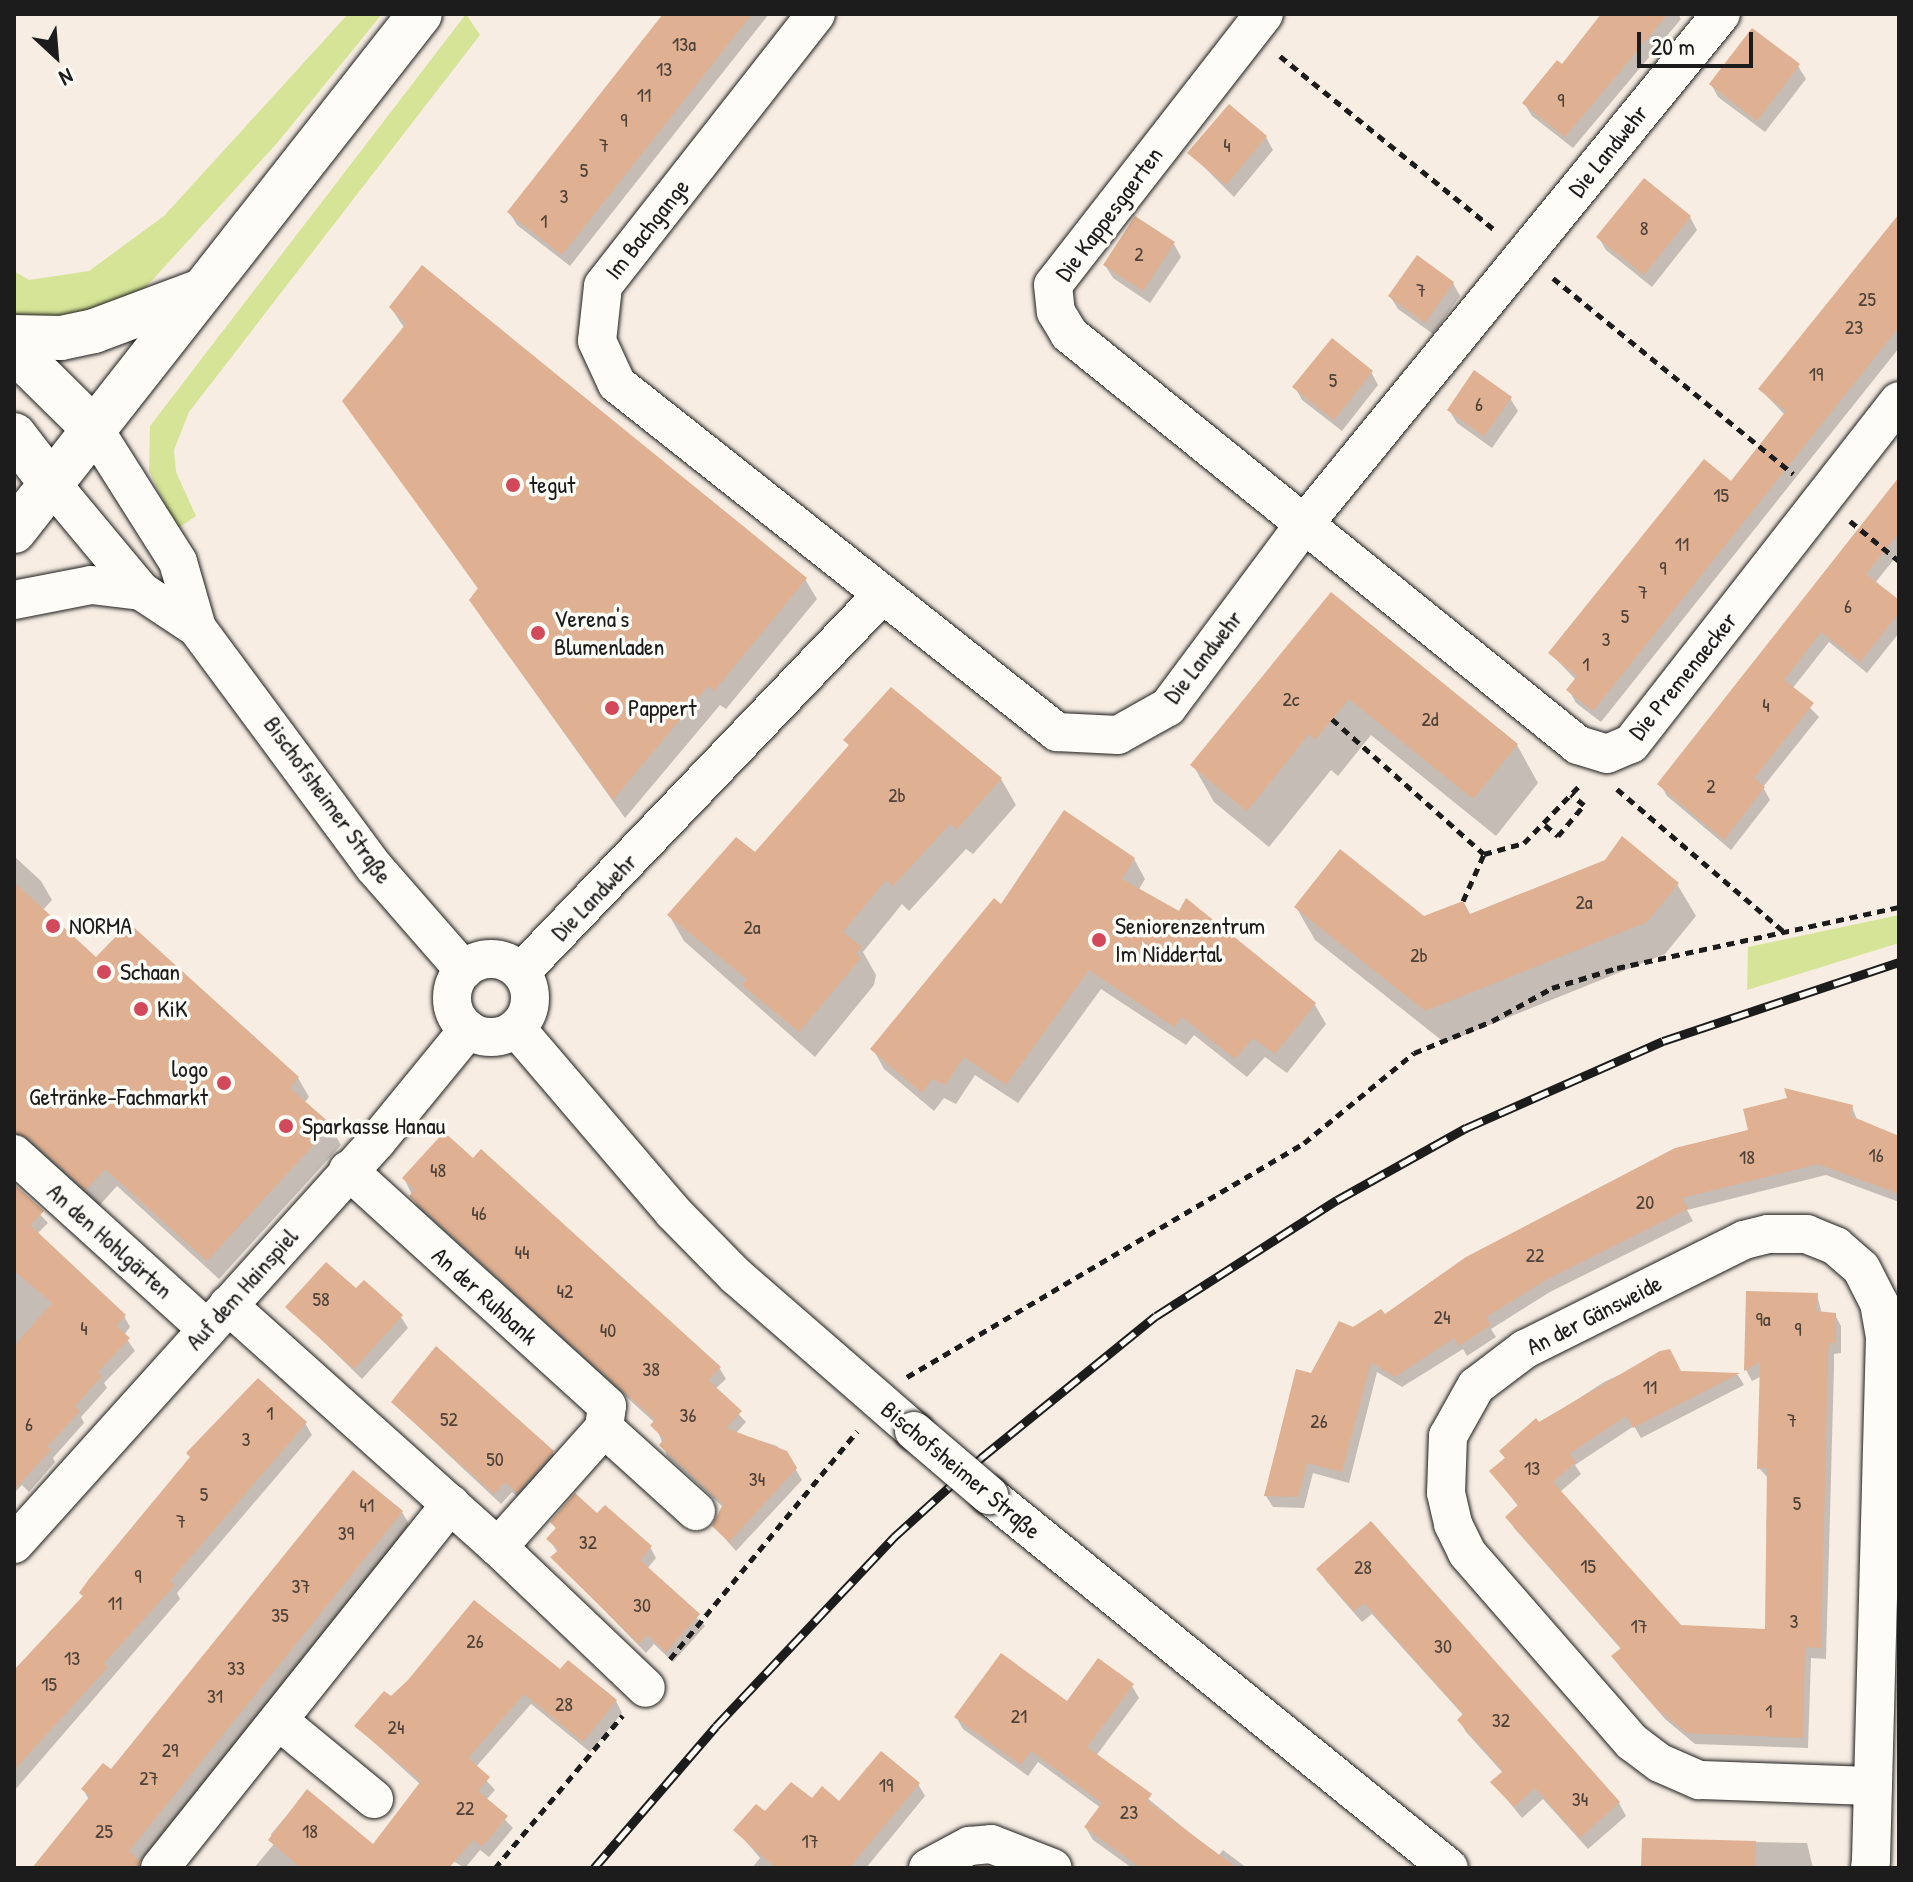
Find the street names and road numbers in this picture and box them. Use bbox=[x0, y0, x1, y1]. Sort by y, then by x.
street label: Die Landwehr bbox=[1562, 99, 1654, 203]
street label: Die Kappesgaerten bbox=[1049, 141, 1169, 287]
street label: Im Bachgange bbox=[599, 173, 695, 285]
street label: Die Landwehr bbox=[1158, 605, 1248, 709]
street label: Die Premenaecker bbox=[1623, 606, 1743, 746]
street label: Bischofsheimer Straße bbox=[258, 711, 398, 889]
street label: Die Landwehr bbox=[545, 847, 643, 947]
street label: An den Hohlgärten bbox=[41, 1177, 179, 1305]
street label: Auf dem Hainspiel bbox=[180, 1222, 304, 1356]
street label: An der Ruhbank bbox=[426, 1241, 544, 1351]
street label: An der Gänsweide bbox=[1522, 1269, 1666, 1361]
street label: Bischofsheimer Straße bbox=[875, 1395, 1047, 1545]

